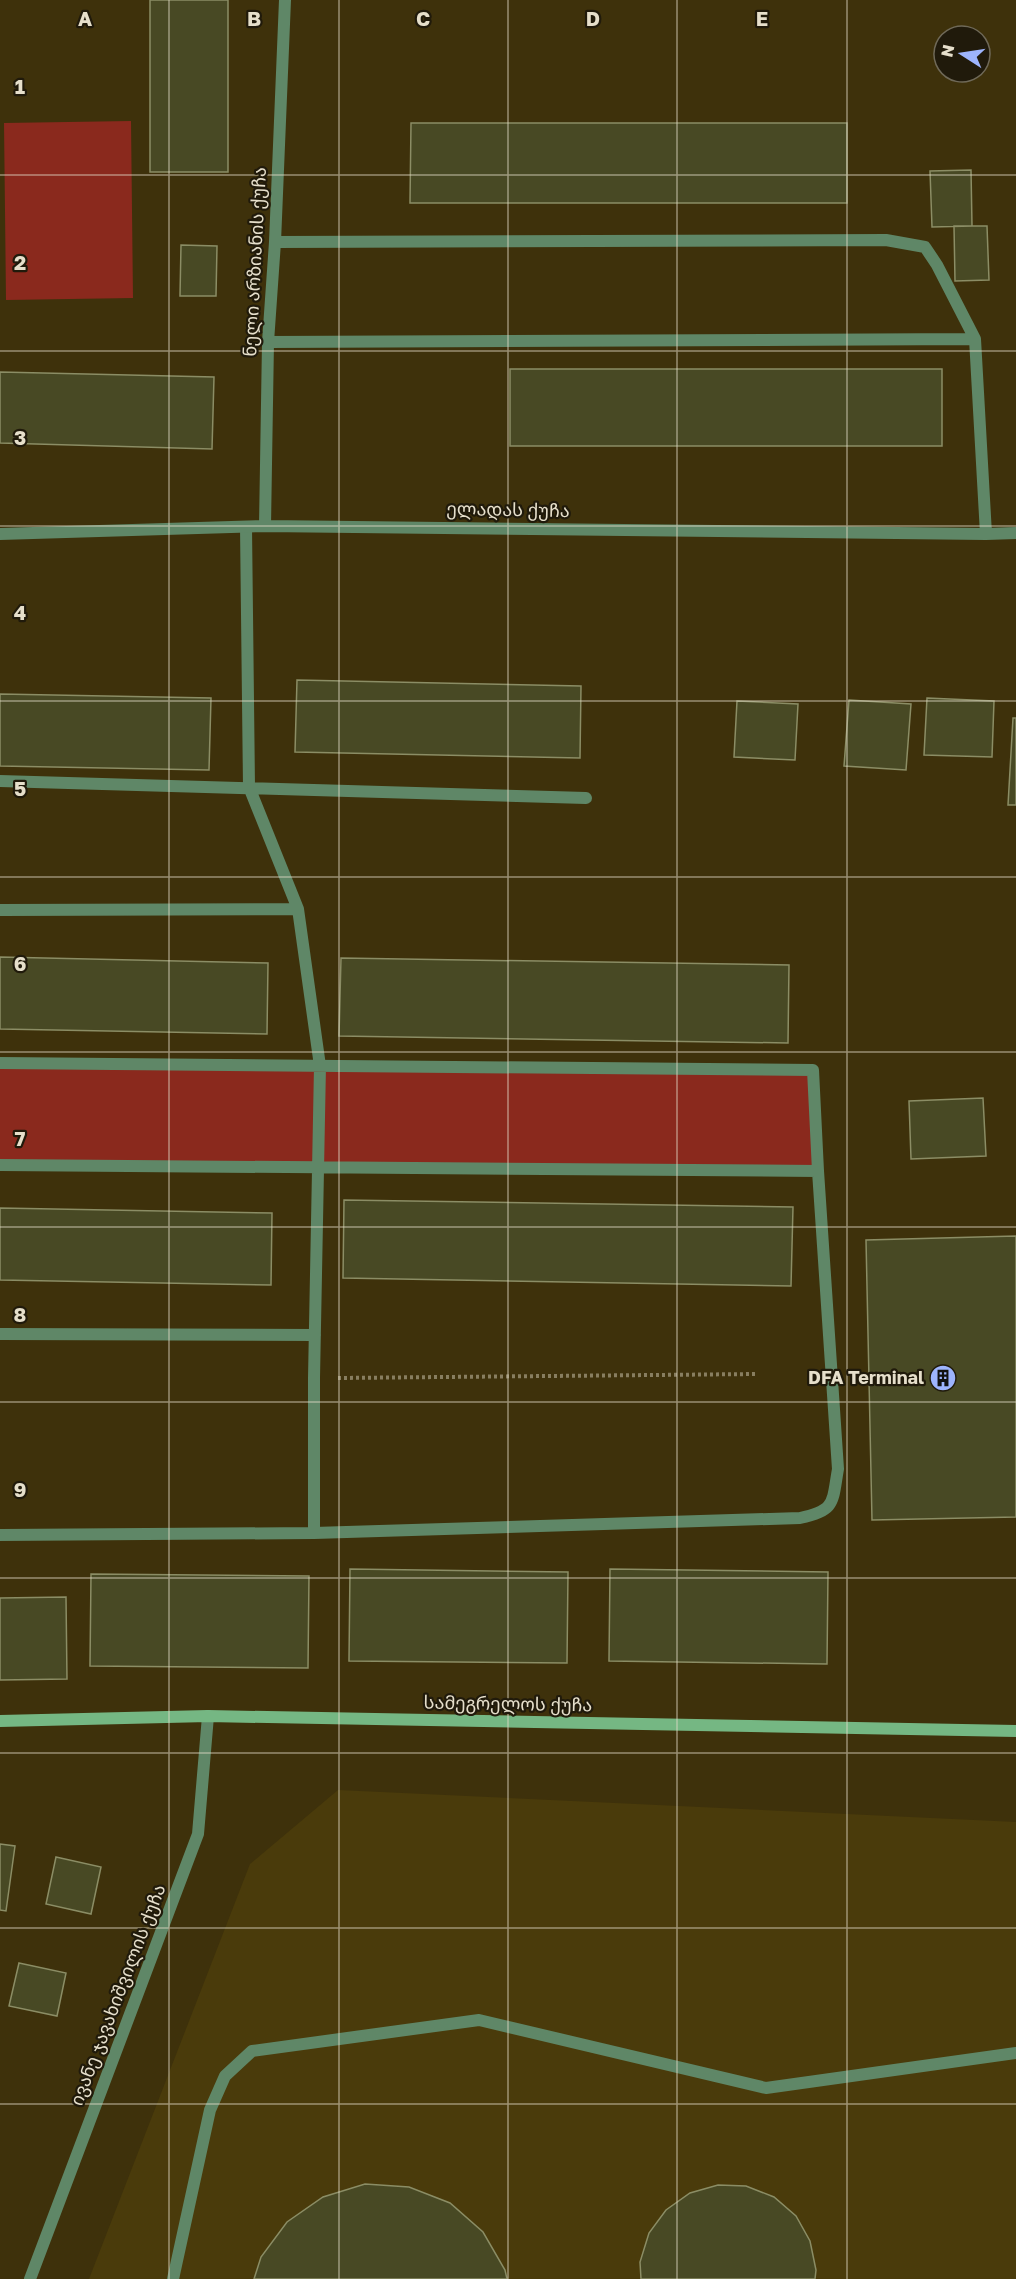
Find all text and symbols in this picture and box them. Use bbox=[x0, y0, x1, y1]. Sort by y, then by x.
text: A bbox=[78, 6, 92, 30]
text: B bbox=[247, 6, 261, 30]
text: C bbox=[416, 6, 430, 30]
text: D bbox=[586, 6, 600, 30]
text: E bbox=[756, 6, 768, 30]
north arrow bbox=[932, 24, 992, 84]
text: N bbox=[936, 43, 958, 59]
text: 1 bbox=[15, 74, 25, 98]
street label: ნელი არზიანის ქუჩა bbox=[238, 167, 271, 357]
text: 2 bbox=[14, 250, 26, 274]
text: 3 bbox=[14, 425, 26, 449]
street label: ელადას ქუჩა bbox=[446, 497, 570, 522]
text: 4 bbox=[14, 600, 26, 624]
text: 5 bbox=[14, 776, 26, 800]
text: 6 bbox=[14, 951, 26, 975]
text: 7 bbox=[15, 1126, 26, 1150]
text: 8 bbox=[14, 1302, 26, 1326]
building icon: DFA Terminal bbox=[928, 1363, 958, 1393]
place label: DFA Terminal bbox=[808, 1366, 924, 1388]
text: 9 bbox=[14, 1477, 26, 1501]
street label: სამეგრელოს ქუჩა bbox=[424, 1691, 593, 1716]
street label: ივანე ჯავახიშვილის ქუჩა bbox=[65, 1881, 170, 2109]

